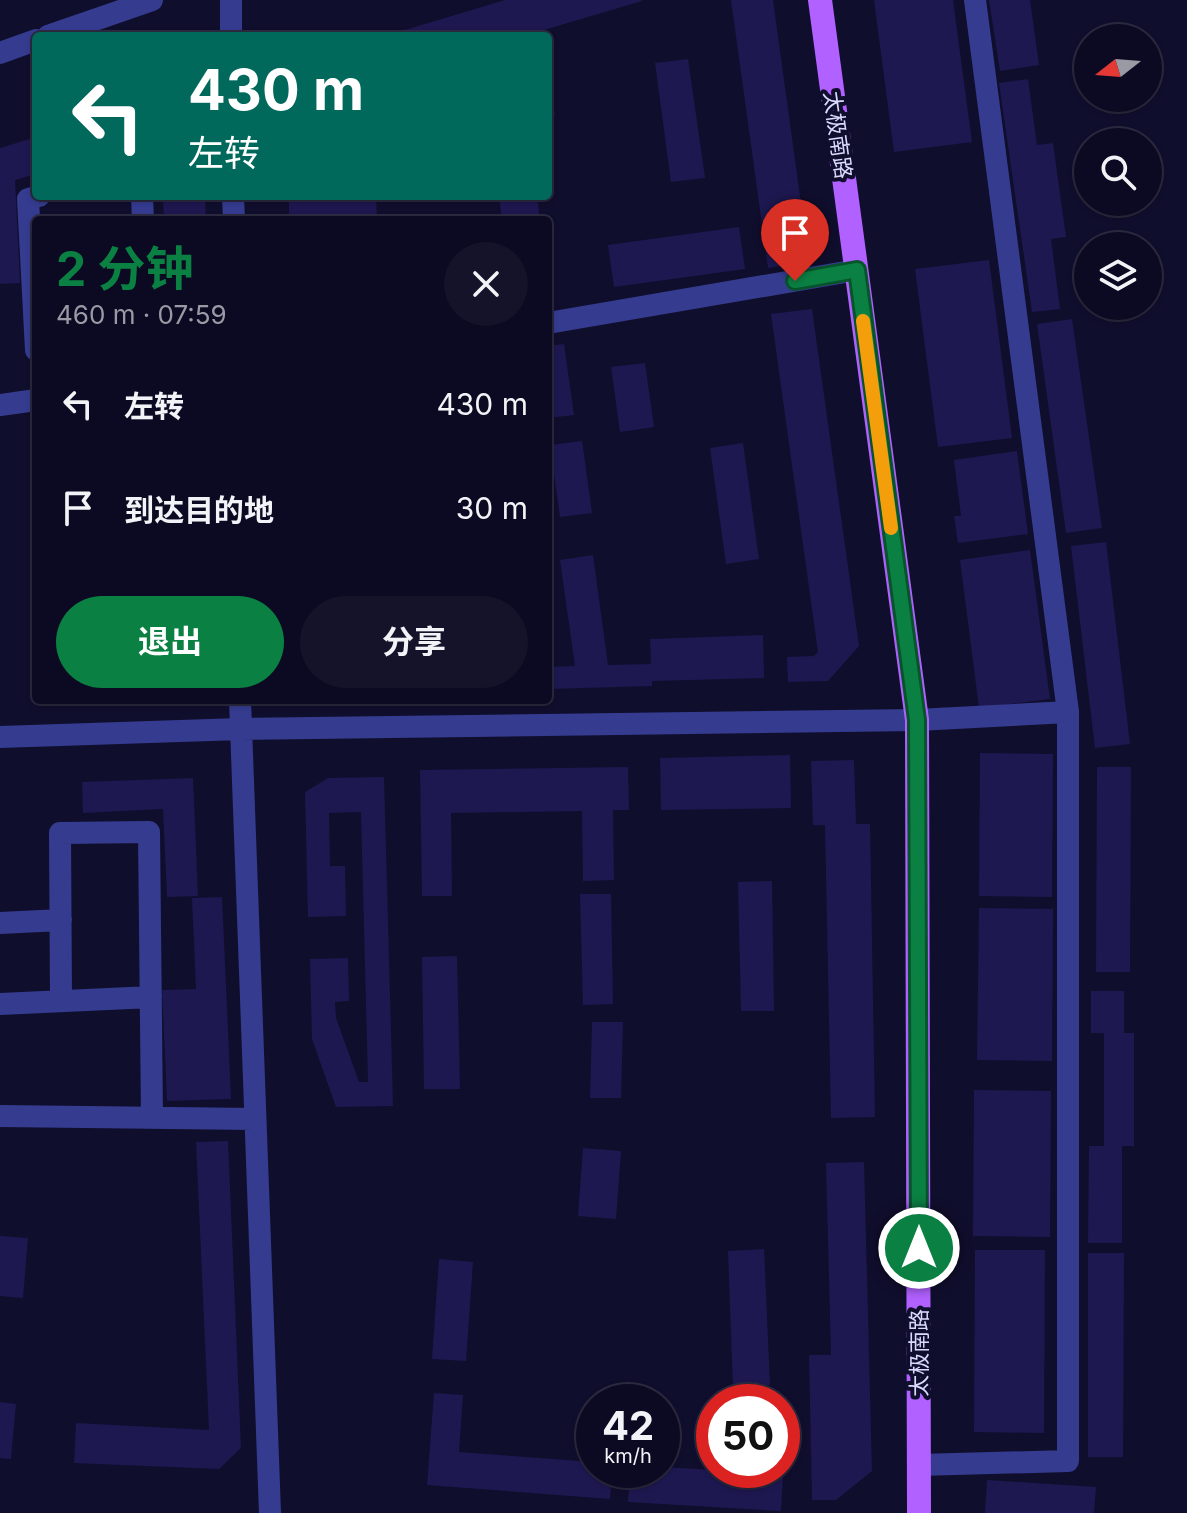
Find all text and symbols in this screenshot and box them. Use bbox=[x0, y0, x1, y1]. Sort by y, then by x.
north arrow bbox=[1074, 24, 1162, 112]
map controls bbox=[1074, 24, 1162, 320]
text: 430 m bbox=[188, 56, 364, 124]
icon: left bbox=[56, 64, 160, 168]
street label: 太极南路 bbox=[819, 90, 857, 180]
button: search bbox=[1074, 128, 1162, 216]
text: 左转 bbox=[188, 131, 260, 175]
pin bbox=[761, 199, 829, 281]
icon: arrive bbox=[773, 211, 817, 255]
button: layers bbox=[1074, 232, 1162, 320]
text: 2 分钟 bbox=[56, 239, 194, 298]
button: close bbox=[444, 242, 528, 326]
text: 460 m · 07:59 bbox=[56, 299, 227, 330]
icon: left bbox=[56, 382, 100, 426]
text: 430 m bbox=[436, 386, 528, 422]
text: 左转 bbox=[124, 388, 184, 424]
icon: arrive bbox=[56, 486, 100, 530]
text: 30 m bbox=[456, 490, 528, 526]
text: 到达目的地 bbox=[124, 492, 274, 528]
button: 退出 bbox=[56, 596, 284, 688]
button: 分享 bbox=[300, 596, 528, 688]
position arrow bbox=[877, 1206, 961, 1290]
street label: 太极南路 bbox=[906, 1309, 932, 1397]
speed limit sign: 50 bbox=[696, 1384, 800, 1488]
text: 42 bbox=[602, 1401, 654, 1450]
text: km/h bbox=[604, 1444, 652, 1468]

